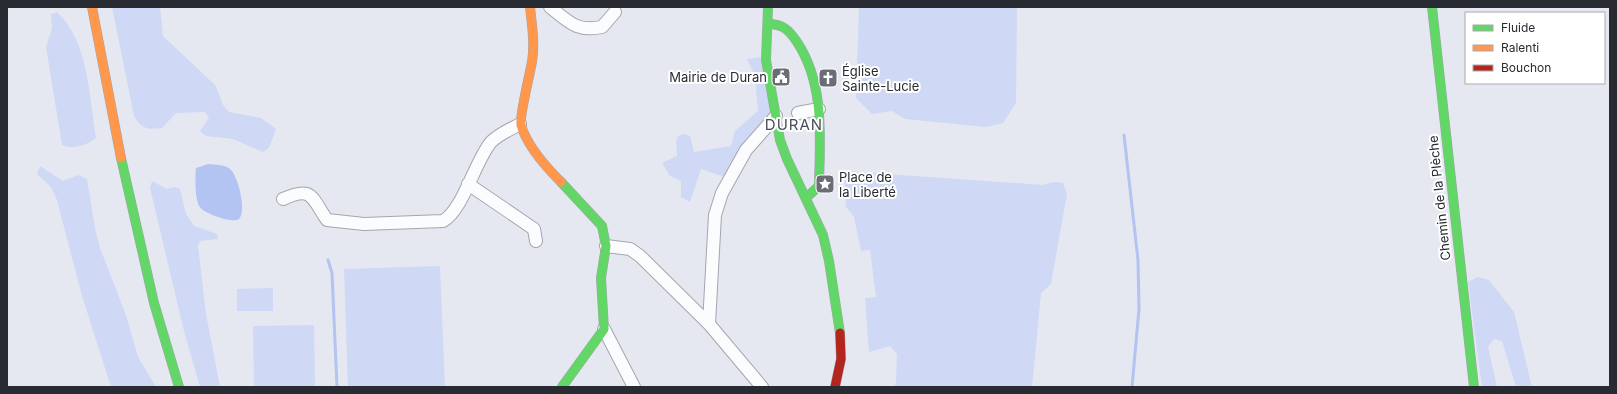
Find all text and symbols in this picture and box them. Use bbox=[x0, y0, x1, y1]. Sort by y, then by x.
legend bbox=[1465, 12, 1605, 84]
text: Fluide bbox=[1501, 20, 1535, 35]
text: Ralenti bbox=[1501, 40, 1539, 55]
text: Bouchon bbox=[1501, 60, 1551, 75]
place label: Église Sainte-Lucie bbox=[842, 63, 919, 94]
public building icon: Mairie de Duran bbox=[770, 66, 792, 88]
church icon: Église Sainte-Lucie bbox=[817, 67, 839, 89]
place label: Mairie de Duran bbox=[669, 69, 767, 85]
district label: DURAN bbox=[765, 115, 823, 134]
street label: Chemin de la Plèche bbox=[1424, 135, 1454, 261]
place label: Place de la Liberté bbox=[839, 169, 896, 200]
place icon: Place de la Liberté bbox=[814, 173, 836, 195]

